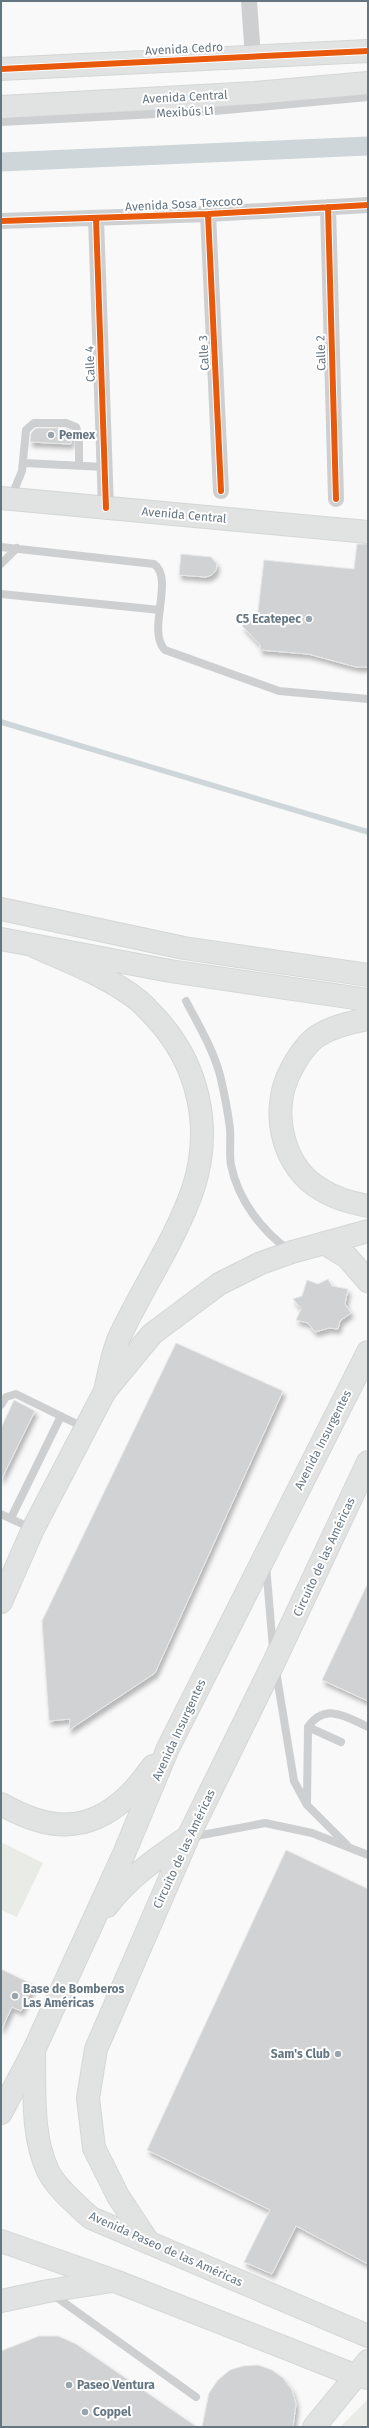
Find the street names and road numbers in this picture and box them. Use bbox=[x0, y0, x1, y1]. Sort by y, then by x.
street label: Avenida Cedro bbox=[145, 40, 223, 58]
street label: Avenida Central bbox=[142, 88, 228, 106]
street label: Mexibús L1 bbox=[156, 104, 214, 120]
street label: Avenida Sosa Texcoco bbox=[125, 194, 243, 214]
street label: Calle 3 bbox=[196, 335, 212, 371]
street label: Calle 2 bbox=[313, 335, 329, 371]
street label: Calle 4 bbox=[82, 345, 98, 382]
street label: Avenida Central bbox=[141, 504, 227, 526]
street label: Avenida Insurgentes bbox=[292, 1387, 354, 1492]
street label: Circuito de las Américas bbox=[290, 1495, 358, 1619]
street label: Avenida Insurgentes bbox=[149, 1677, 209, 1783]
street label: Circuito de las Américas bbox=[150, 1787, 218, 1911]
street label: Avenida Paseo de las Américas bbox=[87, 2209, 245, 2289]

